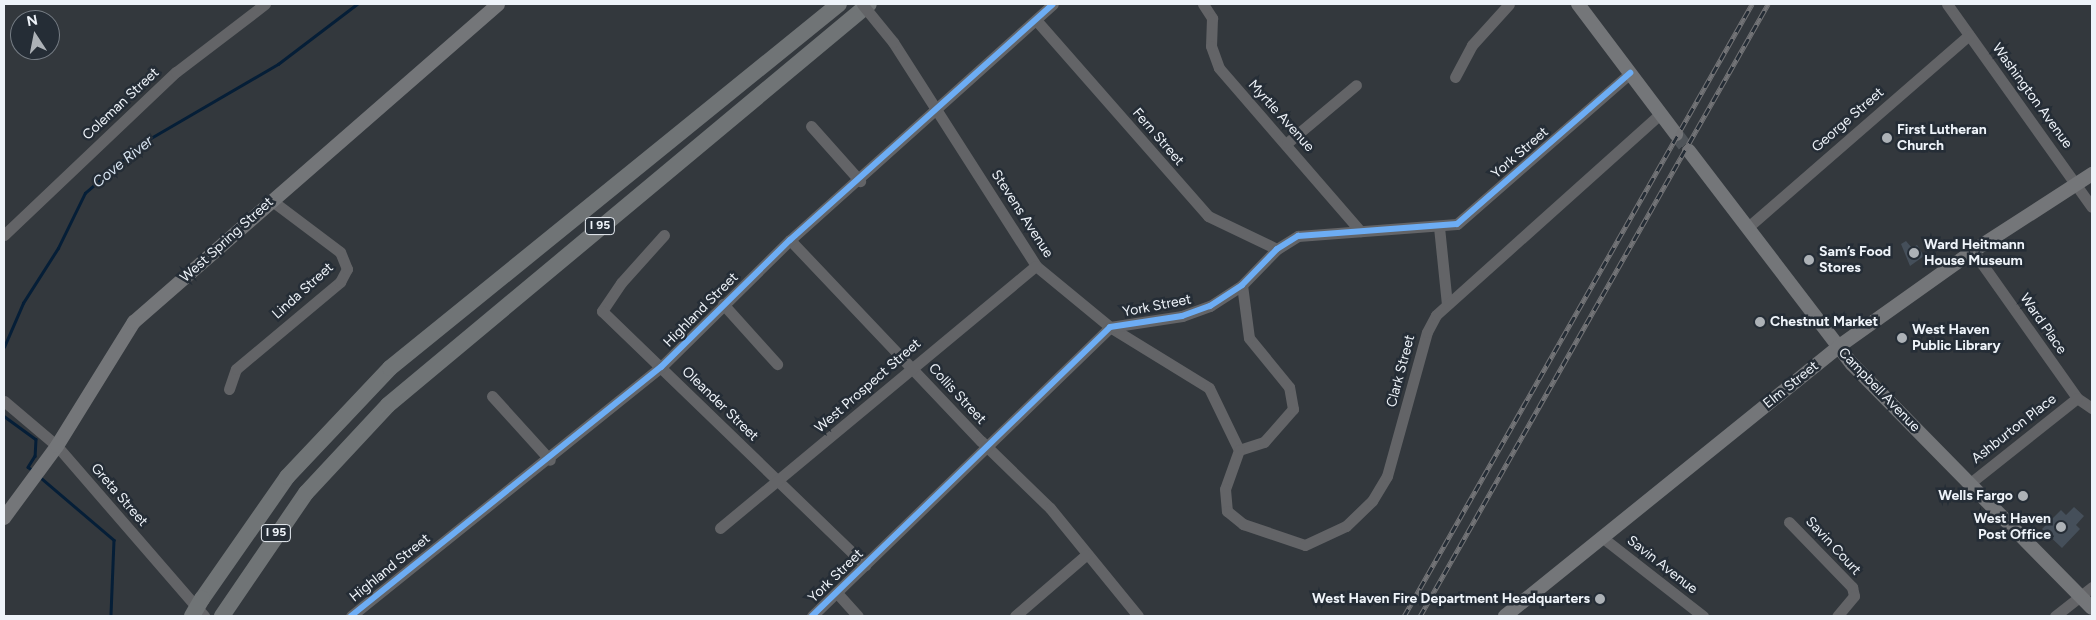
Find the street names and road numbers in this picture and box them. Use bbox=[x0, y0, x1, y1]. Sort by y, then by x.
street label: Washington Avenue bbox=[1988, 40, 2076, 152]
street label: Coleman Street bbox=[79, 64, 163, 144]
street label: Myrtle Avenue bbox=[1244, 77, 1318, 155]
street label: George Street bbox=[1809, 84, 1887, 156]
street label: Fern Street bbox=[1129, 105, 1187, 169]
street label: York Street bbox=[1488, 124, 1552, 182]
street label: Stevens Avenue bbox=[987, 167, 1057, 261]
street label: West Spring Street bbox=[177, 194, 277, 286]
road number: I 95 bbox=[584, 217, 616, 236]
street label: Linda Street bbox=[269, 259, 337, 323]
street label: Highland Street bbox=[660, 269, 742, 351]
street label: York Street bbox=[1121, 291, 1193, 321]
street label: Ward Place bbox=[2016, 291, 2070, 357]
street label: Clark Street bbox=[1383, 333, 1419, 409]
street label: West Prospect Street bbox=[812, 335, 924, 437]
street label: Campbell Avenue bbox=[1835, 345, 1923, 435]
street label: Elm Street bbox=[1760, 358, 1822, 412]
street label: Collis Street bbox=[925, 360, 989, 428]
street label: Oleander Street bbox=[678, 363, 762, 445]
street label: Ashburton Place bbox=[1968, 391, 2060, 467]
street label: Greta Street bbox=[87, 460, 151, 530]
street label: Savin Court bbox=[1802, 513, 1864, 579]
road number: I 95 bbox=[260, 524, 292, 542]
street label: Highland Street bbox=[346, 530, 434, 606]
street label: Savin Avenue bbox=[1623, 532, 1701, 598]
street label: York Street bbox=[805, 546, 867, 606]

